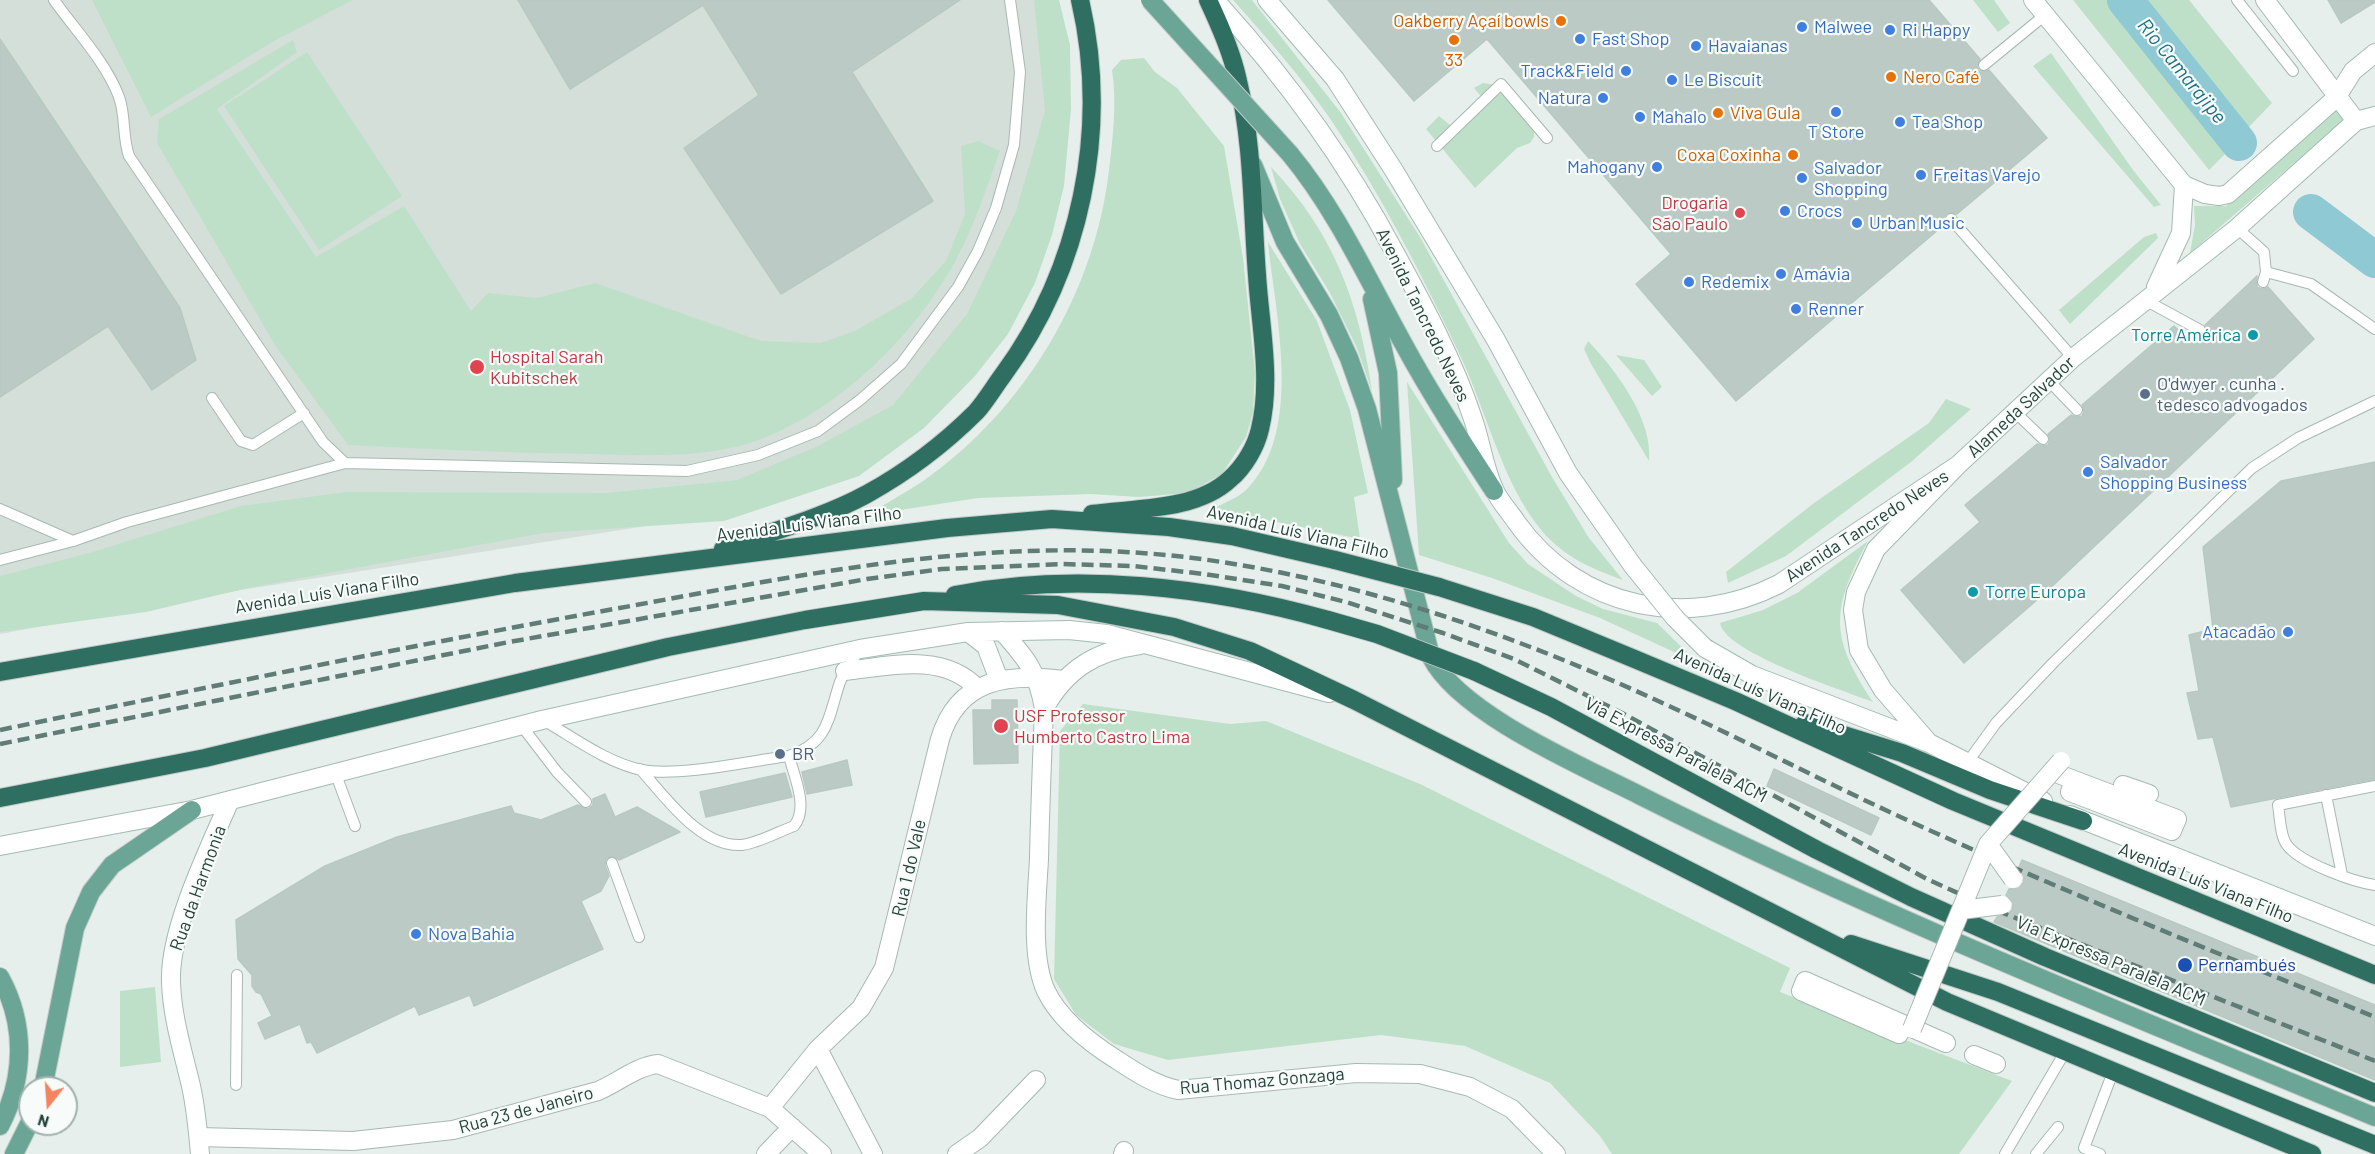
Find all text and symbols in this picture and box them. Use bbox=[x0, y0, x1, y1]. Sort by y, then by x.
place label: Oakberry Açaí bowls bbox=[1393, 10, 1549, 32]
marker: Oakberry Açaí bowls bbox=[1554, 14, 1568, 28]
water label: Rio Camarajipe bbox=[2132, 14, 2232, 128]
place label: Malwee bbox=[1814, 16, 1872, 38]
place label: Ri Happy bbox=[1902, 19, 1970, 41]
marker: Malwee bbox=[1795, 20, 1809, 34]
marker: Ri Happy bbox=[1883, 23, 1897, 37]
place label: Fast Shop bbox=[1592, 28, 1669, 50]
marker: Fast Shop bbox=[1573, 32, 1587, 46]
marker: 33 bbox=[1447, 33, 1461, 47]
place label: Havaianas bbox=[1708, 35, 1788, 57]
marker: Havaianas bbox=[1689, 39, 1703, 53]
place label: 33 bbox=[1445, 49, 1463, 71]
place label: Track&Field bbox=[1520, 60, 1614, 82]
marker: Track&Field bbox=[1619, 64, 1633, 78]
place label: Nero Café bbox=[1903, 66, 1980, 88]
place label: Le Biscuit bbox=[1684, 69, 1762, 91]
marker: Nero Café bbox=[1884, 70, 1898, 84]
marker: Le Biscuit bbox=[1665, 73, 1679, 87]
place label: Natura bbox=[1538, 87, 1591, 109]
marker: Natura bbox=[1596, 91, 1610, 105]
place label: Viva Gula bbox=[1730, 102, 1800, 124]
marker: T Store bbox=[1829, 105, 1843, 119]
place label: Mahalo bbox=[1652, 106, 1707, 128]
marker: Viva Gula bbox=[1711, 106, 1725, 120]
marker: Mahalo bbox=[1633, 110, 1647, 124]
place label: Tea Shop bbox=[1912, 111, 1983, 133]
marker: Tea Shop bbox=[1893, 115, 1907, 129]
place label: T Store bbox=[1808, 121, 1864, 143]
place label: Coxa Coxinha bbox=[1677, 144, 1781, 166]
marker: Coxa Coxinha bbox=[1786, 148, 1800, 162]
place label: Mahogany bbox=[1567, 156, 1645, 178]
place label: Salvador Shopping bbox=[1814, 157, 1888, 200]
marker: Mahogany bbox=[1650, 160, 1664, 174]
place label: Freitas Varejo bbox=[1933, 164, 2041, 186]
marker: Freitas Varejo bbox=[1914, 168, 1928, 182]
marker: Salvador Shopping bbox=[1795, 171, 1809, 185]
place label: Drogaria São Paulo bbox=[1652, 192, 1728, 234]
place label: Crocs bbox=[1797, 200, 1842, 222]
marker: Crocs bbox=[1778, 204, 1792, 218]
marker: Drogaria São Paulo bbox=[1733, 206, 1747, 220]
place label: Urban Music bbox=[1869, 212, 1965, 234]
marker: Urban Music bbox=[1850, 216, 1864, 230]
street label: Avenida Tancredo Neves bbox=[1372, 225, 1474, 405]
place label: Amávia bbox=[1793, 263, 1850, 285]
marker: Amávia bbox=[1774, 267, 1788, 281]
place label: Redemix bbox=[1701, 271, 1769, 293]
marker: Redemix bbox=[1682, 275, 1696, 289]
place label: Renner bbox=[1808, 298, 1864, 320]
marker: Renner bbox=[1789, 302, 1803, 316]
place label: Torre América bbox=[2131, 324, 2241, 346]
marker: Torre América bbox=[2246, 328, 2260, 342]
place label: Hospital Sarah Kubitschek bbox=[490, 346, 603, 388]
street label: Alameda Salvador bbox=[1963, 352, 2079, 462]
marker: Hospital Sarah Kubitschek bbox=[468, 358, 486, 376]
place label: O'dwyer . cunha . tedesco advogados bbox=[2157, 373, 2308, 416]
marker: O'dwyer . cunha . tedesco advogados bbox=[2138, 387, 2152, 401]
place label: Salvador Shopping Business bbox=[2100, 451, 2247, 494]
street label: Avenida Tancredo Neves bbox=[1781, 465, 1953, 587]
marker: Salvador Shopping Business bbox=[2081, 465, 2095, 479]
street label: Avenida Luís Viana Filho bbox=[1205, 501, 1391, 563]
street label: Avenida Luís Viana Filho bbox=[715, 502, 903, 546]
street label: Avenida Luís Viana Filho bbox=[233, 568, 421, 618]
place label: Torre Europa bbox=[1985, 581, 2086, 603]
marker: Torre Europa bbox=[1966, 585, 1980, 599]
place label: Atacadão bbox=[2202, 621, 2276, 643]
marker: Atacadão bbox=[2281, 625, 2295, 639]
street label: Avenida Luís Viana Filho bbox=[1670, 643, 1850, 739]
street label: Via Expressa Paralela ACM bbox=[1581, 693, 1771, 807]
place label: USF Professor Humberto Castro Lima bbox=[1014, 705, 1190, 748]
marker: USF Professor Humberto Castro Lima bbox=[992, 717, 1010, 735]
place label: BR bbox=[792, 743, 814, 765]
marker: BR bbox=[773, 747, 787, 761]
street label: Rua 1 do Vale bbox=[887, 817, 931, 919]
street label: Rua da Harmonia bbox=[165, 822, 231, 954]
street label: Avenida Luís Viana Filho bbox=[2116, 838, 2296, 928]
street label: Via Expressa Paralela ACM bbox=[2013, 911, 2209, 1011]
place label: Nova Bahia bbox=[428, 923, 515, 945]
marker: Nova Bahia bbox=[409, 927, 423, 941]
place label: Pernambués bbox=[2198, 954, 2296, 976]
marker: Pernambués bbox=[2176, 956, 2194, 974]
street label: Rua Thomaz Gonzaga bbox=[1179, 1063, 1345, 1099]
north arrow bbox=[18, 1076, 78, 1136]
street label: Rua 23 de Janeiro bbox=[456, 1082, 596, 1138]
text: N bbox=[35, 1111, 51, 1132]

